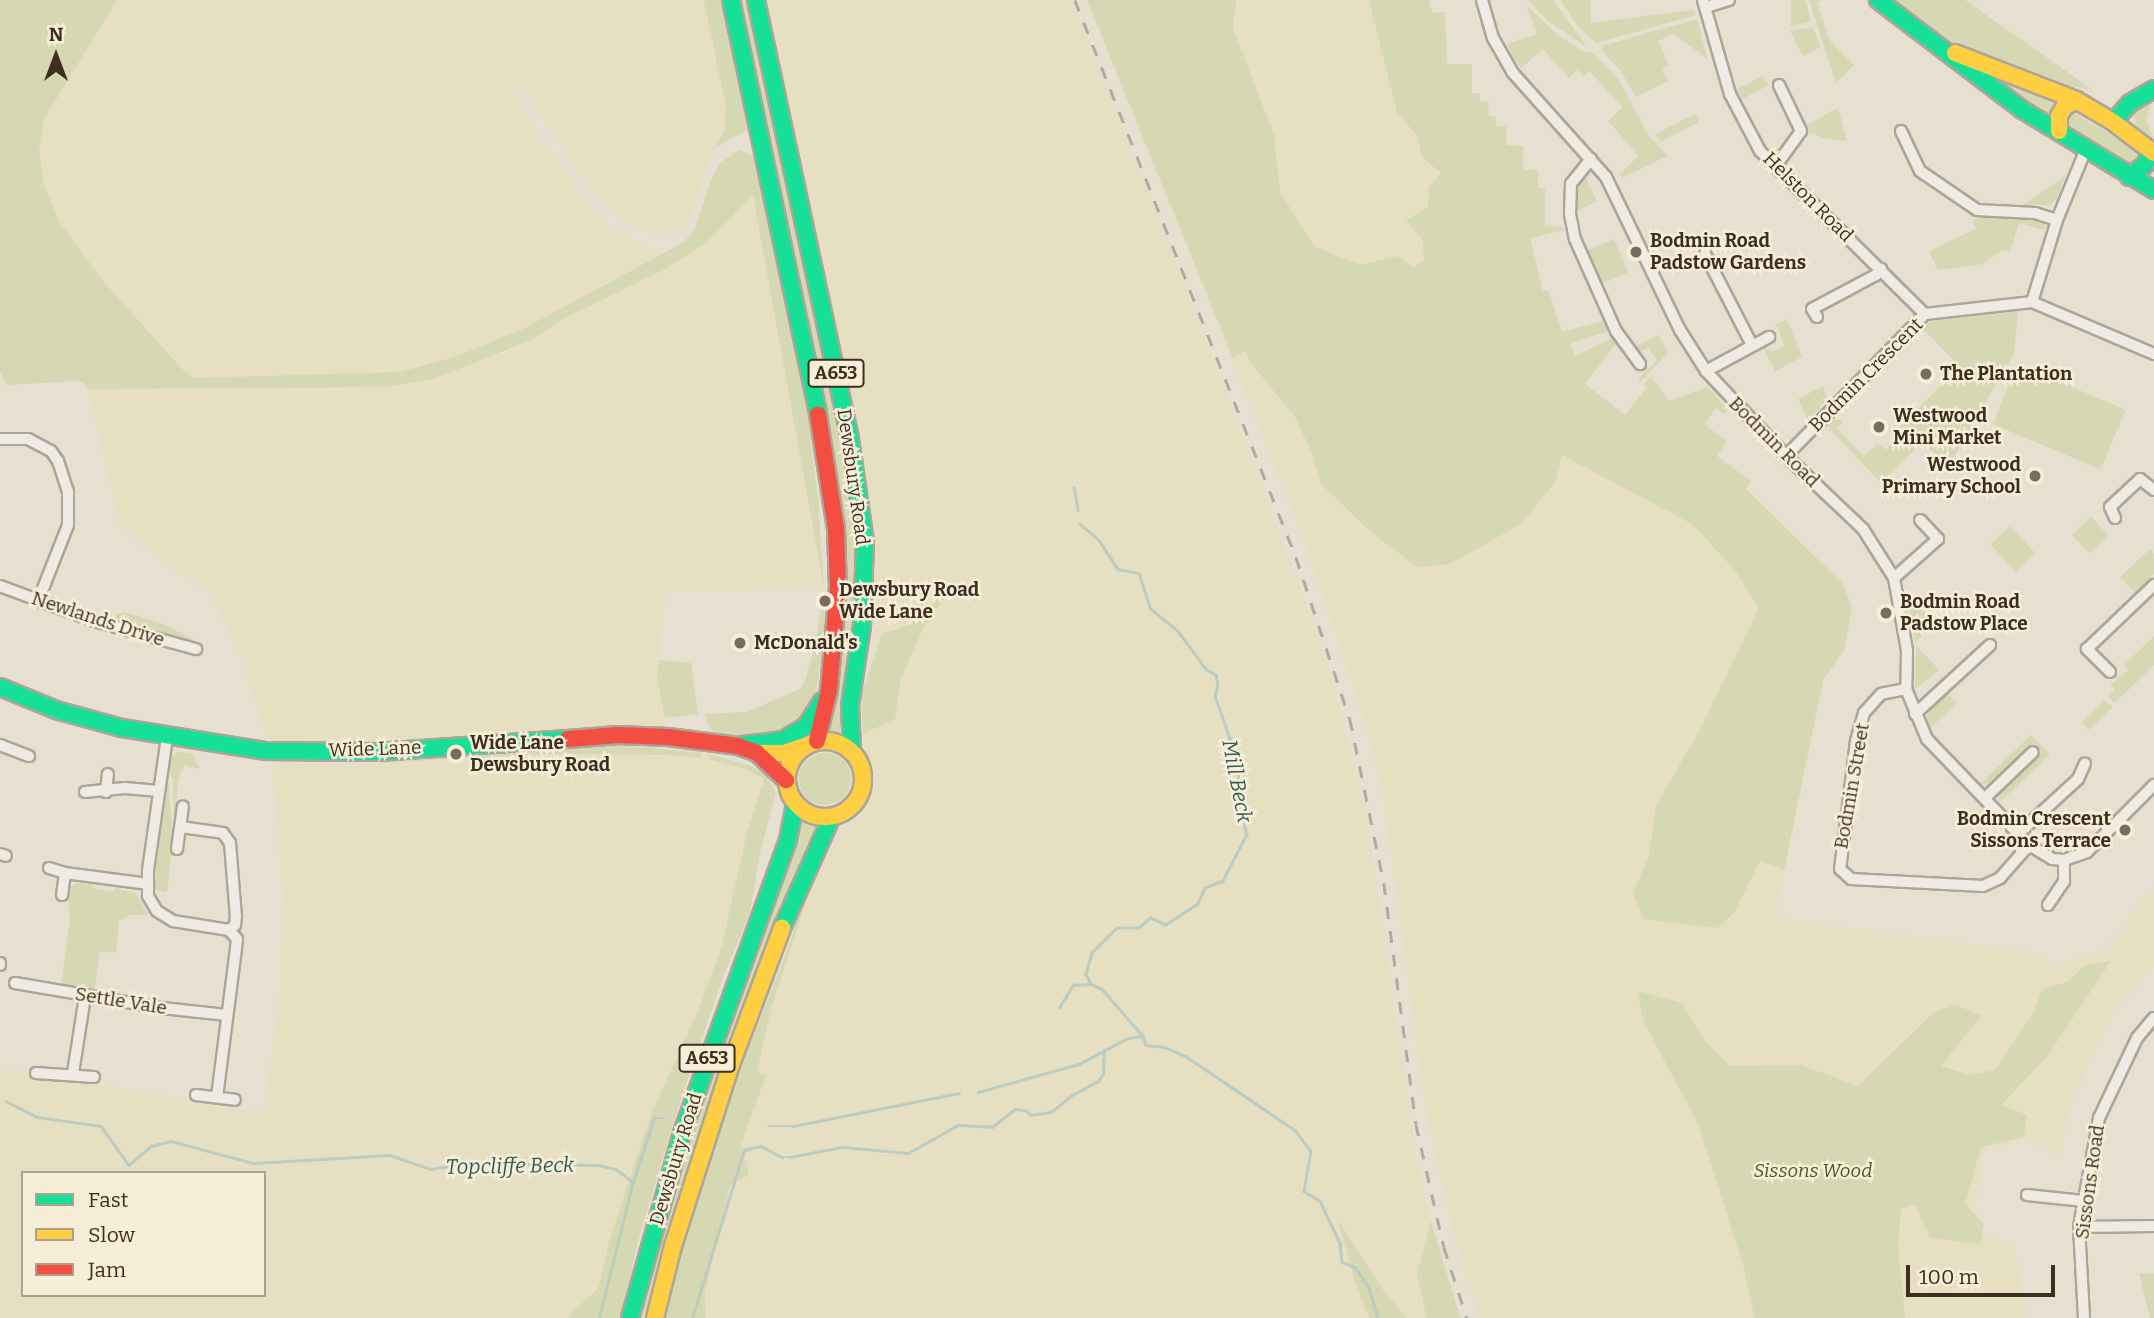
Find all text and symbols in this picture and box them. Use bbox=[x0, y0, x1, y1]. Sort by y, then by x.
north arrow bbox=[21, 21, 91, 91]
text: N bbox=[49, 23, 63, 46]
street label: Helston Road bbox=[1758, 147, 1858, 247]
place label: Bodmin Road Padstow Gardens bbox=[1650, 230, 1806, 274]
marker: Bodmin Road Padstow Gardens bbox=[1628, 244, 1644, 260]
street label: Bodmin Crescent bbox=[1804, 313, 1928, 437]
road number: A653 bbox=[806, 358, 866, 388]
place label: The Plantation bbox=[1940, 363, 2072, 385]
marker: The Plantation bbox=[1918, 366, 1934, 382]
street label: Bodmin Road bbox=[1724, 392, 1824, 492]
place label: Westwood Mini Market bbox=[1893, 405, 2002, 449]
street label: Dewsbury Road bbox=[832, 407, 874, 547]
marker: Westwood Mini Market bbox=[1871, 419, 1887, 435]
place label: Westwood Primary School bbox=[1882, 454, 2021, 498]
marker: Westwood Primary School bbox=[2027, 468, 2043, 484]
place label: Dewsbury Road Wide Lane bbox=[839, 579, 979, 623]
street label: Newlands Drive bbox=[29, 587, 167, 651]
place label: Bodmin Road Padstow Place bbox=[1900, 591, 2028, 635]
marker: Dewsbury Road Wide Lane bbox=[817, 593, 833, 609]
marker: Bodmin Road Padstow Place bbox=[1878, 605, 1894, 621]
place label: McDonald's bbox=[754, 632, 858, 654]
marker: McDonald's bbox=[732, 635, 748, 651]
street label: Bodmin Street bbox=[1830, 721, 1874, 851]
place label: Wide Lane Dewsbury Road bbox=[470, 732, 610, 776]
street label: Wide Lane bbox=[328, 736, 422, 762]
water label: Mill Beck bbox=[1217, 737, 1257, 825]
marker: Wide Lane Dewsbury Road bbox=[448, 746, 464, 762]
place label: Bodmin Crescent Sissons Terrace bbox=[1957, 808, 2111, 852]
marker: Bodmin Crescent Sissons Terrace bbox=[2117, 822, 2133, 838]
street label: Settle Vale bbox=[73, 982, 169, 1020]
road number: A653 bbox=[677, 1044, 737, 1072]
street label: Dewsbury Road bbox=[645, 1090, 707, 1228]
street label: Sissons Road bbox=[2071, 1123, 2109, 1241]
water label: Topcliffe Beck bbox=[445, 1152, 575, 1180]
park label: Sissons Wood bbox=[1754, 1160, 1872, 1182]
legend bbox=[21, 1171, 266, 1297]
text: Fast bbox=[88, 1187, 128, 1213]
text: Slow bbox=[88, 1222, 135, 1248]
scale bar bbox=[1909, 1252, 2058, 1296]
text: Jam bbox=[88, 1257, 126, 1283]
text: 100 m bbox=[1919, 1264, 1979, 1290]

